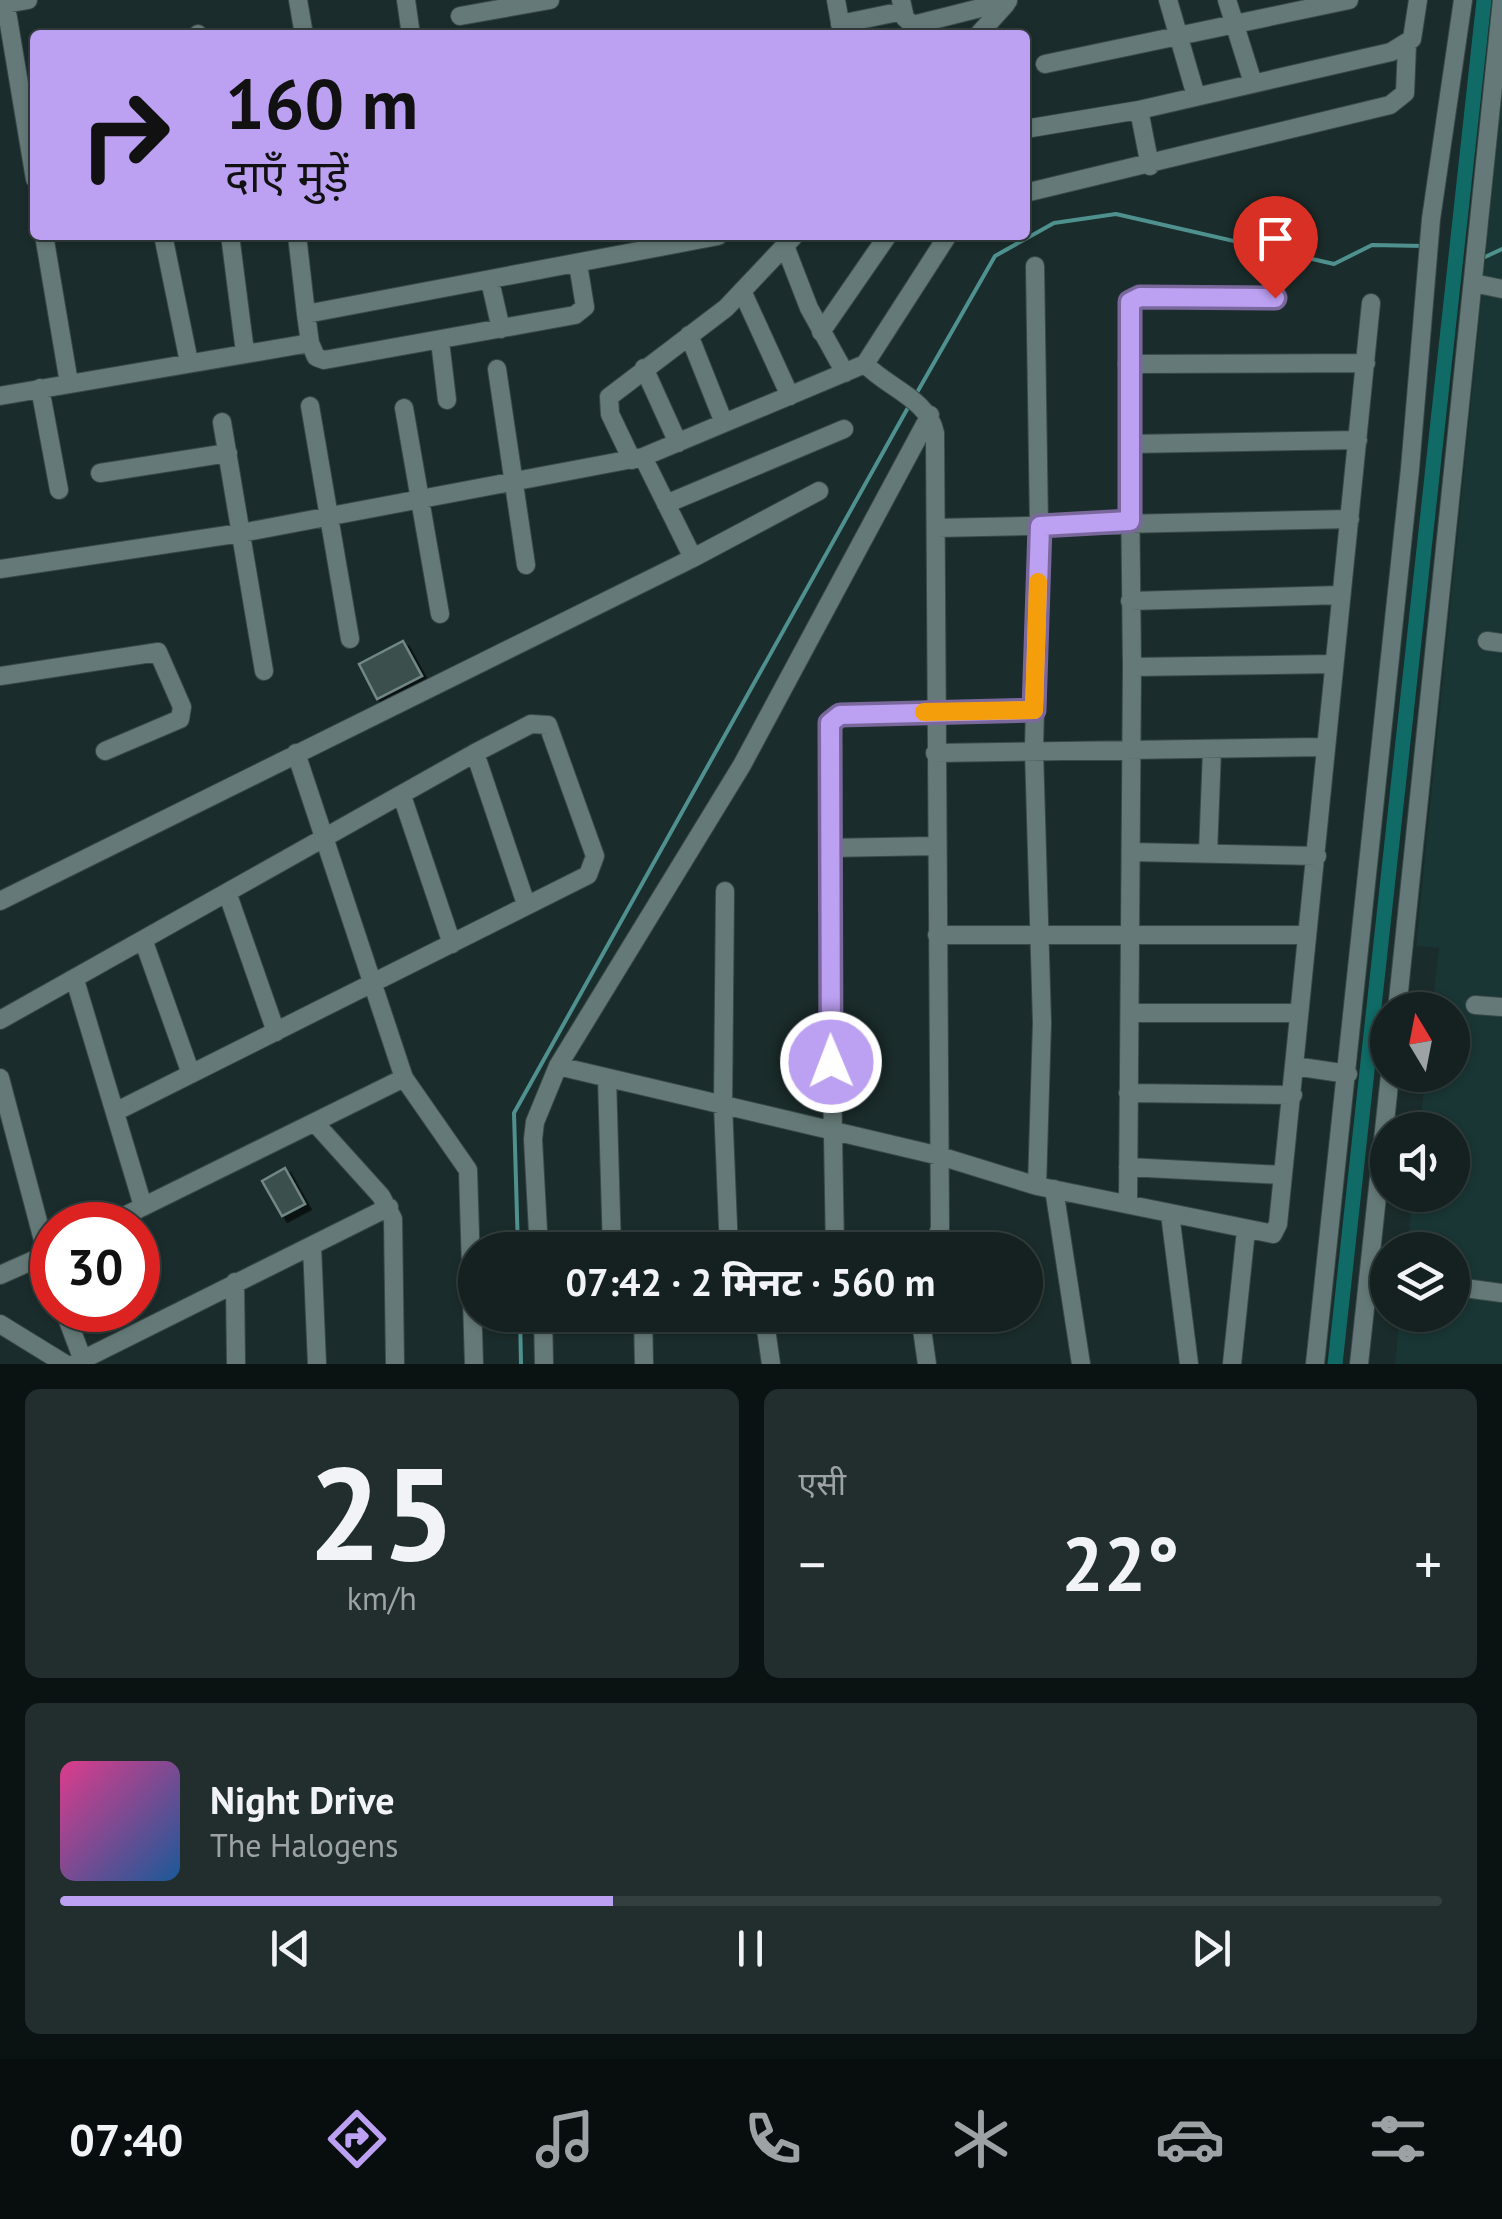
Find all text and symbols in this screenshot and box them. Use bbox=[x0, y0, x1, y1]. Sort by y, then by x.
text: 160 m bbox=[225, 58, 418, 148]
icon: right bbox=[60, 70, 190, 200]
text: दाएँ मुड़ें bbox=[225, 146, 348, 204]
pin bbox=[1233, 196, 1318, 299]
icon: arrive bbox=[1248, 211, 1303, 266]
north arrow bbox=[1370, 992, 1470, 1092]
map controls bbox=[1370, 992, 1470, 1332]
position arrow bbox=[779, 1010, 883, 1114]
button: sound bbox=[1370, 1112, 1470, 1212]
speed limit sign: 30 bbox=[30, 1202, 160, 1332]
button: layers bbox=[1370, 1232, 1470, 1332]
text: 07:42 · 2 मिनट · 560 m bbox=[566, 1257, 935, 1306]
text: 25 bbox=[308, 1428, 455, 1596]
text: एसी bbox=[799, 1462, 846, 1504]
text: 22° bbox=[1061, 1515, 1179, 1612]
text: − bbox=[799, 1528, 826, 1599]
text: + bbox=[1414, 1528, 1442, 1599]
text: km/h bbox=[347, 1577, 417, 1619]
text: Night Drive bbox=[210, 1775, 394, 1824]
text: The Halogens bbox=[210, 1824, 398, 1866]
icon: previous bbox=[263, 1921, 318, 1976]
icon: pause bbox=[723, 1921, 778, 1976]
icon: next bbox=[1184, 1921, 1239, 1976]
icon: directions bbox=[322, 2104, 392, 2174]
icon: music bbox=[530, 2104, 600, 2174]
icon: phone bbox=[738, 2104, 808, 2174]
icon: climate bbox=[946, 2104, 1016, 2174]
icon: car bbox=[1155, 2104, 1225, 2174]
icon: filters bbox=[1363, 2104, 1433, 2174]
text: 07:40 bbox=[69, 2110, 183, 2168]

